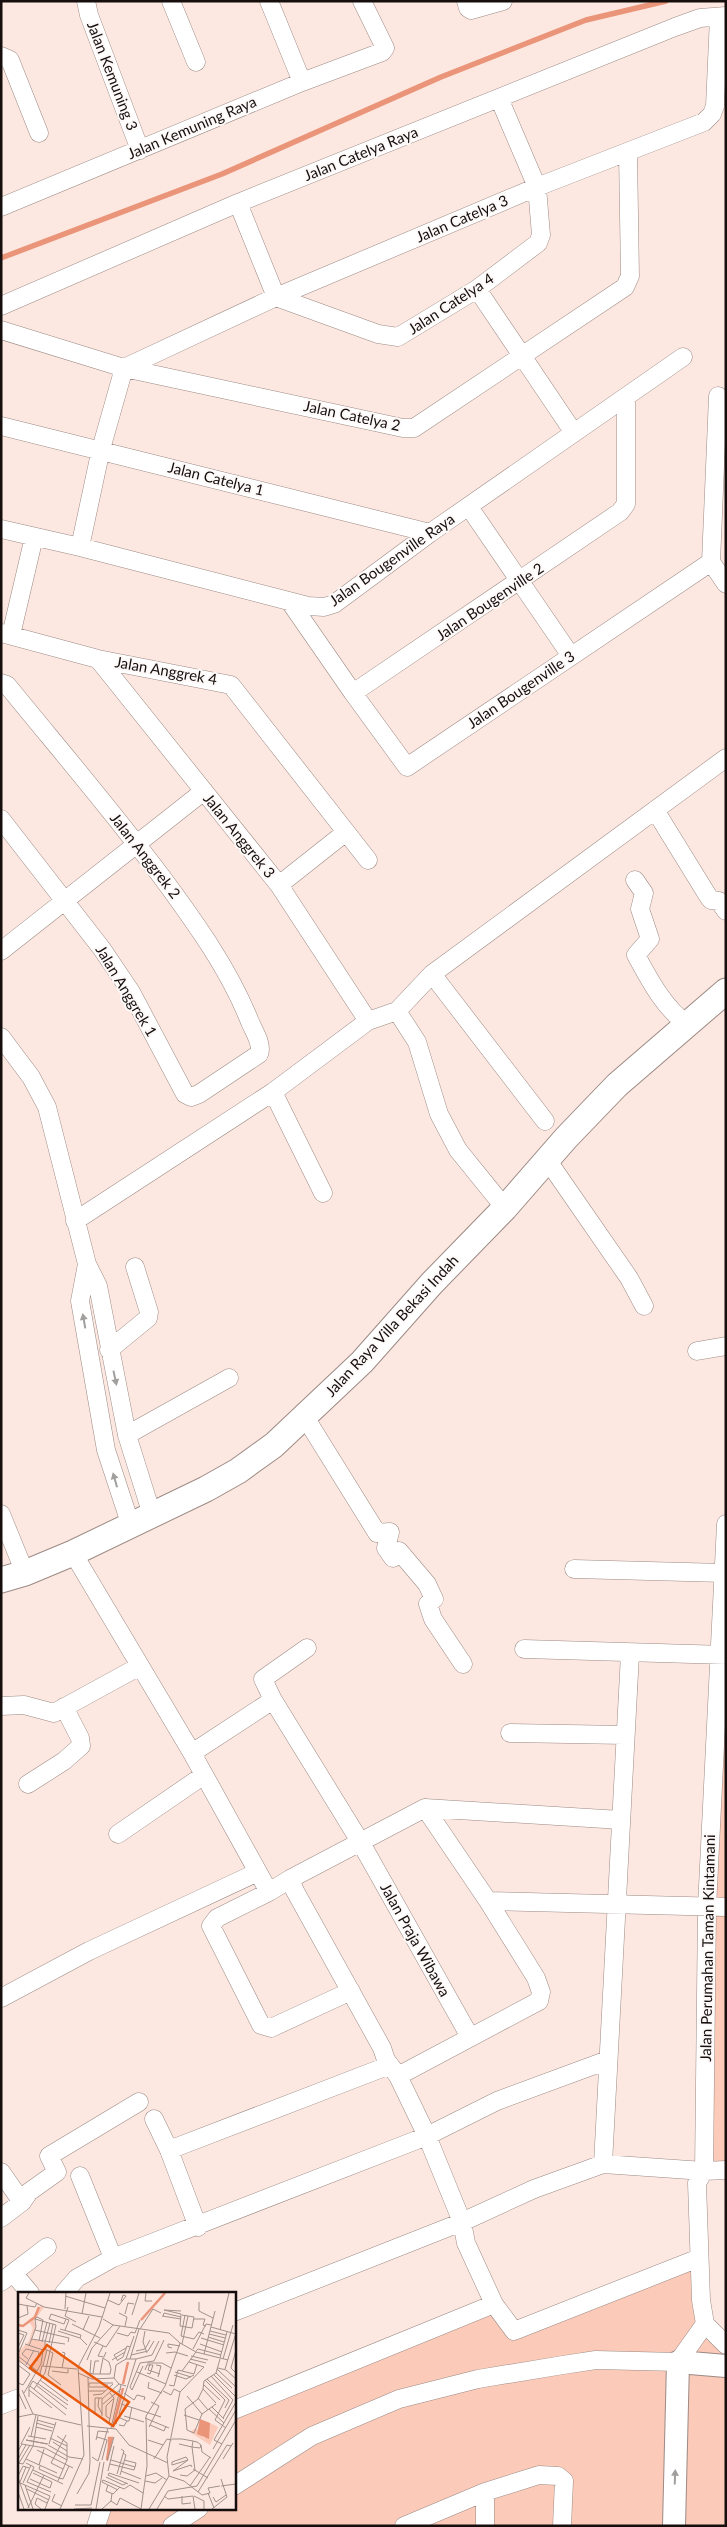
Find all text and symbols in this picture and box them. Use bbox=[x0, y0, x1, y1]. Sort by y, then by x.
street label: Jalan Kemuning 3 bbox=[84, 19, 142, 133]
street label: Jalan Kemuning Raya bbox=[124, 92, 259, 162]
street label: Jalan Catelya Raya bbox=[301, 122, 420, 184]
street label: Jalan Catelya 3 bbox=[413, 191, 510, 246]
street label: Jalan Catelya 4 bbox=[404, 269, 497, 338]
street label: Jalan Catelya 2 bbox=[302, 396, 402, 434]
street label: Jalan Catelya 1 bbox=[166, 457, 266, 499]
street label: Jalan Bougenville Raya bbox=[325, 509, 458, 609]
street label: Jalan Bougenville 2 bbox=[432, 559, 547, 644]
street label: Jalan Bougenville 3 bbox=[463, 647, 578, 732]
street label: Jalan Anggrek 4 bbox=[114, 652, 219, 688]
street label: Jalan Anggrek 3 bbox=[200, 789, 279, 881]
street label: Jalan Anggrek 2 bbox=[107, 809, 185, 902]
street label: Jalan Anggrek 1 bbox=[92, 941, 161, 1039]
street label: Jalan Raya Villa Bekasi Indah bbox=[321, 1251, 462, 1400]
one-way arrow bbox=[79, 1312, 87, 1328]
one-way arrow bbox=[111, 1371, 119, 1386]
one-way arrow bbox=[111, 1472, 119, 1488]
street label: Jalan Perumahan Taman Kintamani bbox=[696, 1834, 718, 2062]
street label: Jalan Praja Wibawa bbox=[377, 1880, 455, 1999]
inset map bbox=[18, 2292, 235, 2510]
one-way arrow bbox=[671, 2469, 679, 2485]

